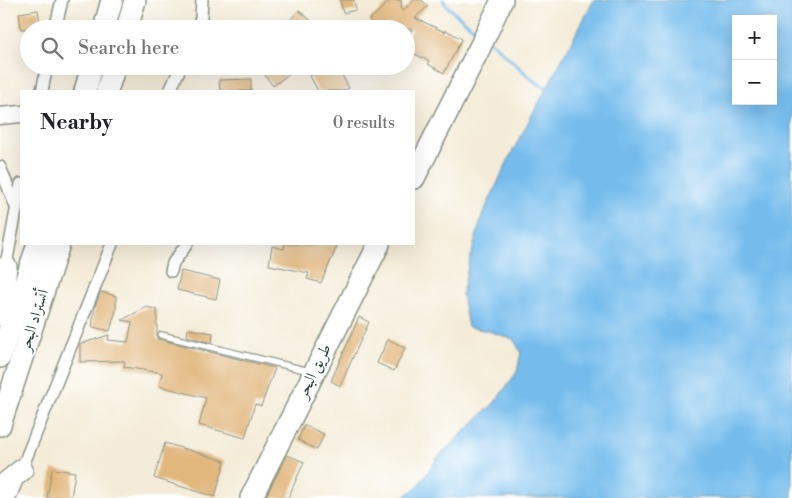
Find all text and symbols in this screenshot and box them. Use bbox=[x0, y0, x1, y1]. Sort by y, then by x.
map controls bbox=[732, 15, 777, 105]
button: + bbox=[732, 15, 777, 60]
search box bbox=[20, 20, 415, 75]
icon: search bbox=[38, 34, 66, 62]
text: Search here bbox=[78, 36, 179, 60]
button: − bbox=[732, 60, 777, 105]
text: Nearby bbox=[40, 110, 113, 136]
text: 0 results bbox=[333, 113, 395, 133]
street label: أتستراد البحر bbox=[12, 286, 53, 355]
street label: طريق البحر bbox=[291, 341, 336, 403]

